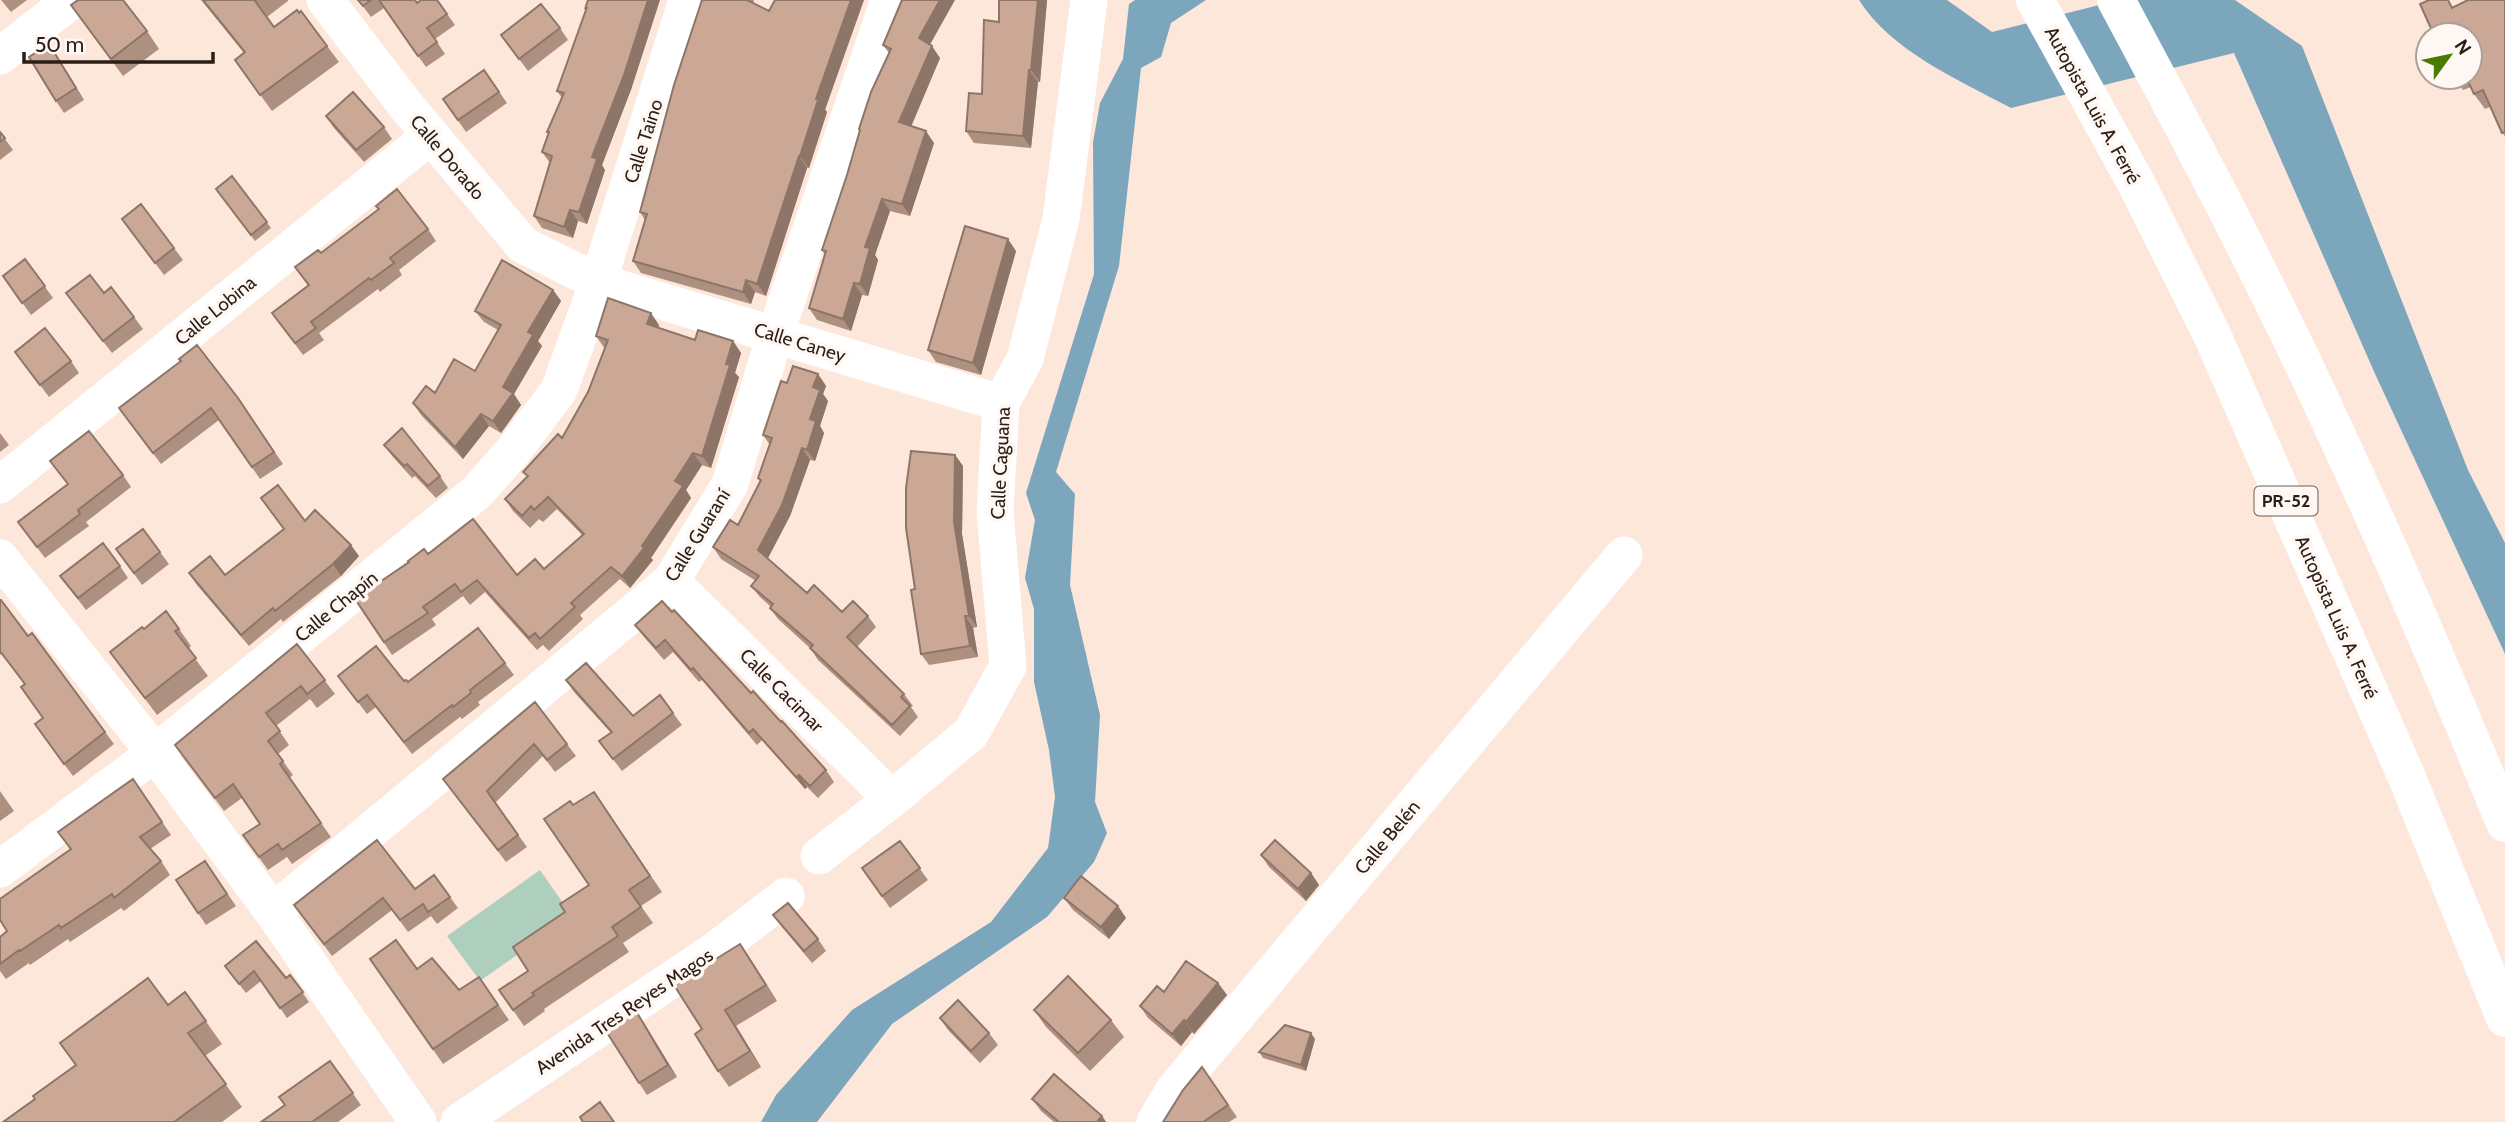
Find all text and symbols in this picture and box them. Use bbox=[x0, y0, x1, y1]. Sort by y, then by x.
scale bar bbox=[24, 21, 214, 65]
north arrow bbox=[2414, 21, 2484, 91]
street label: Autopista Luis A. Ferré bbox=[2040, 23, 2145, 188]
text: 50 m bbox=[35, 32, 84, 57]
text: N bbox=[2450, 35, 2476, 59]
street label: Calle Taíno bbox=[619, 96, 668, 186]
street label: Calle Dorado bbox=[405, 110, 490, 204]
street label: Calle Lobina bbox=[170, 271, 261, 350]
street label: Calle Caney bbox=[751, 318, 849, 367]
street label: Calle Caguana bbox=[986, 406, 1015, 520]
street label: Calle Guaraní bbox=[660, 485, 735, 586]
road number: PR-52 bbox=[2254, 486, 2318, 516]
street label: Autopista Luis A. Ferré bbox=[2290, 532, 2383, 703]
street label: Calle Chapín bbox=[290, 566, 382, 647]
street label: Calle Cacimar bbox=[735, 644, 828, 737]
street label: Calle Belén bbox=[1350, 796, 1425, 879]
street label: Avenida Tres Reyes Magos bbox=[531, 943, 717, 1079]

